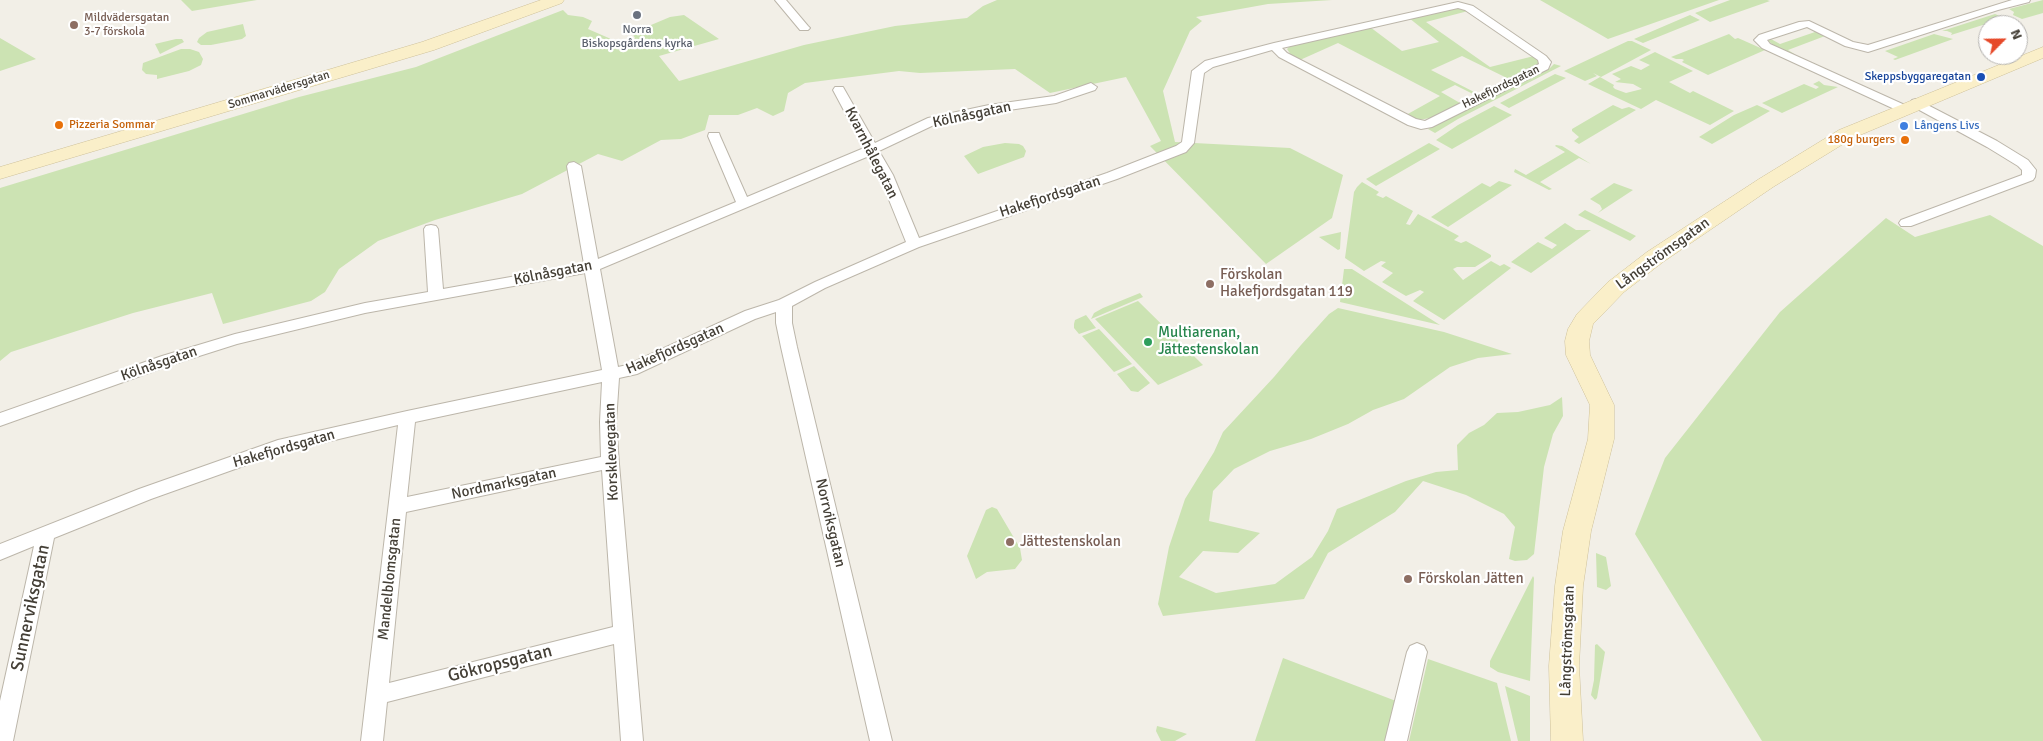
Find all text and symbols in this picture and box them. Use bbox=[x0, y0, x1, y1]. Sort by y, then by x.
marker: Norra Biskopsgårdens kyrka bbox=[631, 9, 643, 21]
place label: Mildvädersgatan 3-7 förskola bbox=[84, 11, 169, 39]
north arrow bbox=[1978, 15, 2028, 65]
marker: Mildvädersgatan 3-7 förskola bbox=[68, 19, 80, 31]
place label: Norra Biskopsgårdens kyrka bbox=[581, 23, 693, 51]
text: N bbox=[2007, 27, 2026, 42]
street label: Hakefjordsgatan bbox=[1460, 62, 1542, 112]
street label: Sommarvädersgatan bbox=[226, 68, 332, 112]
place label: Skeppsbyggaregatan bbox=[1865, 70, 1971, 84]
marker: Skeppsbyggaregatan bbox=[1975, 71, 1987, 83]
street label: Kölnåsgatan bbox=[931, 98, 1013, 132]
street label: Kvarnhålegatan bbox=[840, 104, 902, 202]
place label: Pizzeria Sommar bbox=[69, 118, 155, 132]
marker: Pizzeria Sommar bbox=[53, 119, 65, 131]
place label: Långens Livs bbox=[1914, 119, 1979, 133]
marker: Långens Livs bbox=[1898, 120, 1910, 132]
place label: 180g burgers bbox=[1827, 133, 1895, 147]
marker: 180g burgers bbox=[1899, 134, 1911, 146]
street label: Hakefjordsgatan bbox=[997, 172, 1103, 222]
street label: Långströmsgatan bbox=[1613, 214, 1713, 294]
street label: Kölnåsgatan bbox=[512, 257, 594, 289]
place label: Förskolan Hakefjordsgatan 119 bbox=[1220, 266, 1353, 301]
marker: Förskolan Hakefjordsgatan 119 bbox=[1204, 278, 1216, 290]
street label: Hakefjordsgatan bbox=[623, 319, 727, 379]
place label: Multiarenan, Jättestenskolan bbox=[1158, 324, 1259, 359]
marker: Multiarenan, Jättestenskolan bbox=[1142, 336, 1154, 348]
street label: Kölnåsgatan bbox=[118, 343, 200, 385]
street label: Korsklevegatan bbox=[601, 403, 623, 501]
street label: Hakefjordsgatan bbox=[231, 426, 337, 472]
street label: Nordmarksgatan bbox=[450, 464, 558, 504]
street label: Norrviksgatan bbox=[811, 477, 849, 569]
street label: Mandelblomsgatan bbox=[375, 517, 405, 641]
place label: Jättestenskolan bbox=[1020, 533, 1121, 551]
marker: Jättestenskolan bbox=[1004, 536, 1016, 548]
street label: Sunnerviksgatan bbox=[7, 543, 55, 673]
place label: Förskolan Jätten bbox=[1418, 570, 1524, 588]
marker: Förskolan Jätten bbox=[1402, 573, 1414, 585]
street label: Långströmsgatan bbox=[1557, 585, 1579, 697]
street label: Gökropsgatan bbox=[446, 641, 554, 687]

